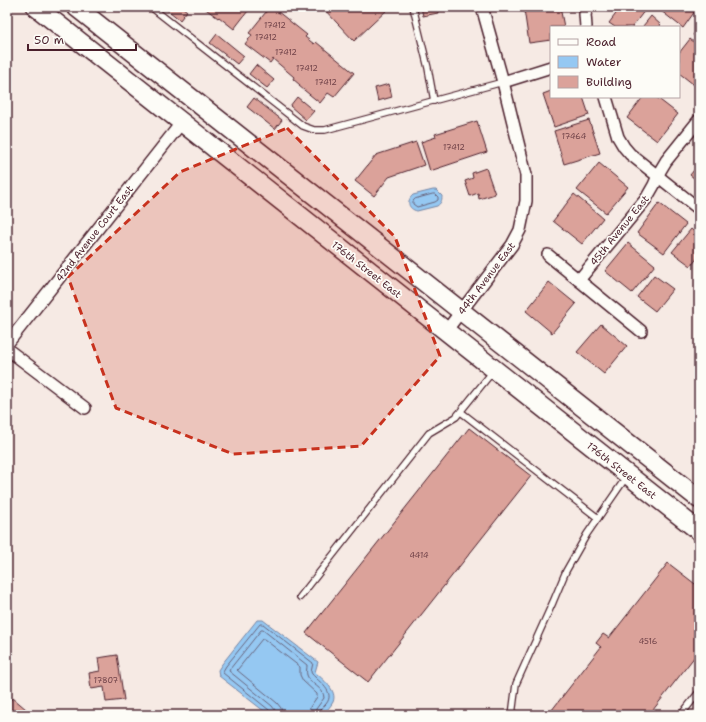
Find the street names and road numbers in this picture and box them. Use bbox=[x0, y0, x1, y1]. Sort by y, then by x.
street label: 42nd Avenue Court East bbox=[53, 183, 136, 284]
street label: 45th Avenue East bbox=[587, 193, 652, 268]
street label: 176th Street East bbox=[329, 238, 404, 301]
street label: 44th Avenue East bbox=[455, 239, 518, 317]
street label: 176th Street East bbox=[584, 439, 659, 502]

